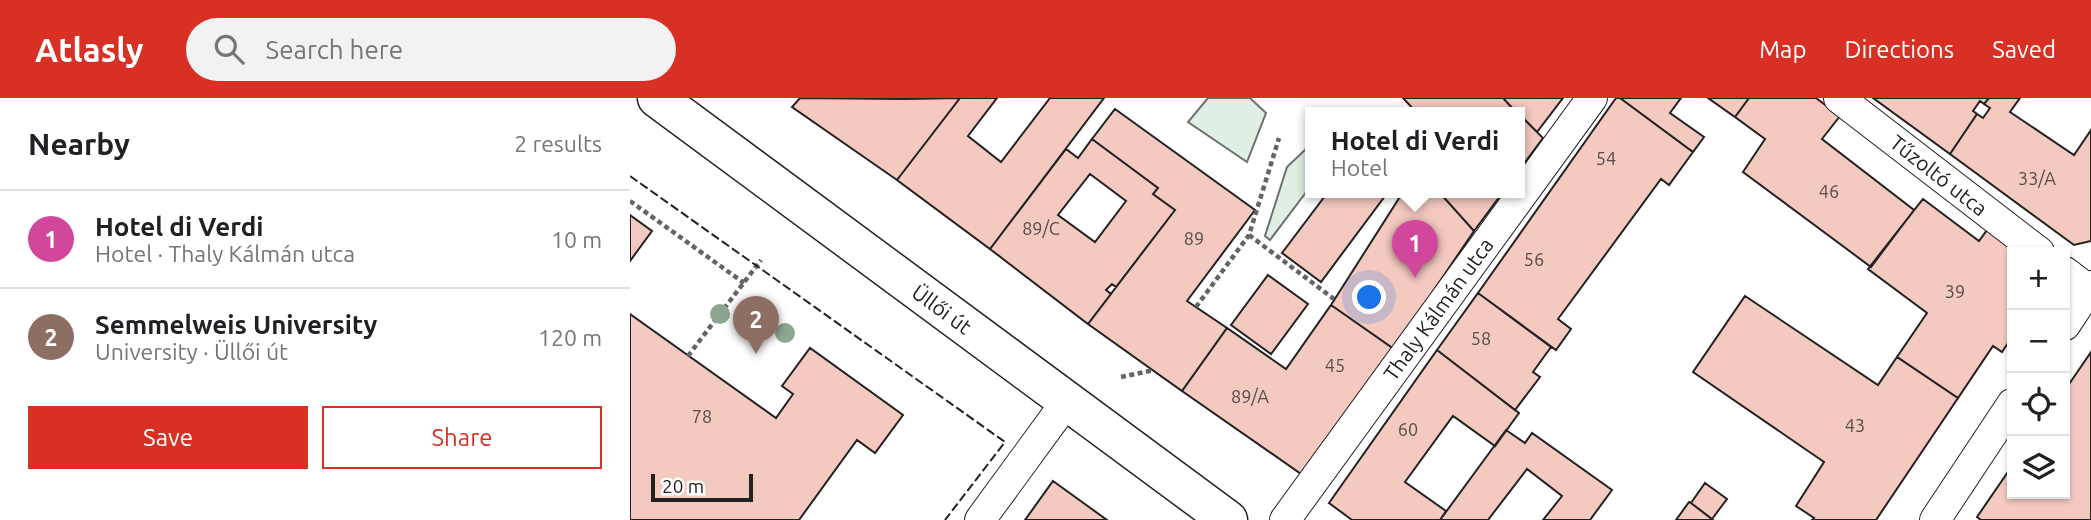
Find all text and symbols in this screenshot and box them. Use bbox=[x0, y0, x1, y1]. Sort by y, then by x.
search box bbox=[186, 18, 676, 81]
icon: search bbox=[210, 30, 248, 68]
text: Atlasly bbox=[35, 31, 144, 68]
text: Search here bbox=[266, 35, 403, 64]
text: Map bbox=[1759, 36, 1806, 63]
text: Directions bbox=[1844, 36, 1954, 63]
text: Saved bbox=[1992, 36, 2056, 63]
popup bbox=[1305, 107, 1525, 198]
text: Hotel di Verdi bbox=[1331, 126, 1499, 155]
text: Nearby bbox=[28, 127, 130, 161]
street label: Tűzoltó utca bbox=[1886, 130, 1992, 220]
text: 2 results bbox=[514, 131, 602, 156]
house number: 54 bbox=[1596, 148, 1616, 168]
text: Hotel bbox=[1331, 155, 1388, 180]
house number: 33/A bbox=[2018, 168, 2056, 188]
house number: 46 bbox=[1819, 181, 1839, 201]
text: Hotel di Verdi bbox=[95, 212, 263, 241]
house number: 89/C bbox=[1022, 218, 1060, 238]
pin: 1 bbox=[1392, 220, 1438, 278]
text: 1 bbox=[45, 227, 57, 252]
text: 10 m bbox=[551, 227, 602, 252]
house number: 89 bbox=[1184, 228, 1204, 248]
street label: Thaly Kálmán utca bbox=[1378, 233, 1498, 385]
text: Hotel · Thaly Kálmán utca bbox=[95, 241, 355, 266]
map controls bbox=[2007, 247, 2070, 499]
button: + bbox=[2007, 247, 2070, 310]
house number: 56 bbox=[1524, 249, 1544, 269]
street label: Üllői út bbox=[908, 279, 976, 339]
your location bbox=[1352, 280, 1386, 314]
house number: 39 bbox=[1945, 281, 1965, 301]
pin: 2 bbox=[733, 296, 779, 354]
text: Semmelweis University bbox=[95, 310, 377, 339]
button: − bbox=[2007, 310, 2070, 373]
text: 2 bbox=[45, 325, 57, 350]
text: 120 m bbox=[538, 325, 602, 350]
house number: 58 bbox=[1471, 328, 1491, 348]
text: University · Üllői út bbox=[95, 339, 288, 364]
house number: 45 bbox=[1325, 355, 1345, 375]
button: locate bbox=[2007, 373, 2070, 436]
house number: 89/A bbox=[1231, 386, 1269, 406]
button: Save bbox=[28, 406, 308, 469]
button: Share bbox=[322, 406, 602, 469]
house number: 78 bbox=[692, 406, 712, 426]
house number: 43 bbox=[1845, 415, 1865, 435]
house number: 60 bbox=[1398, 419, 1418, 439]
button: layers bbox=[2007, 436, 2070, 499]
scale bar bbox=[651, 471, 752, 503]
text: 20 m bbox=[662, 475, 704, 497]

